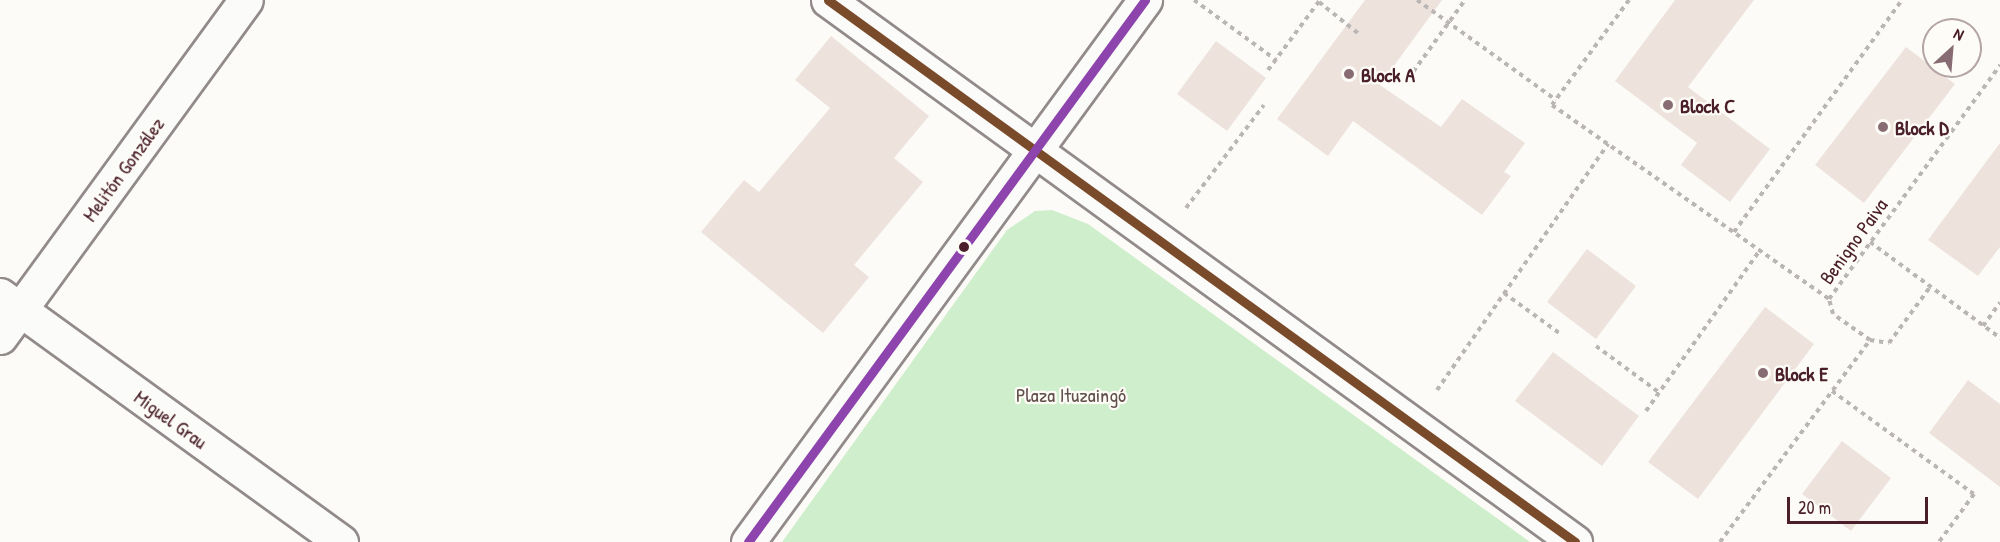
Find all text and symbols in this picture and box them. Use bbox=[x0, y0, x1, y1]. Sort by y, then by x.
north arrow bbox=[1922, 18, 1982, 78]
text: N bbox=[1950, 22, 1968, 45]
place label: Block A bbox=[1361, 62, 1415, 86]
marker: Block A bbox=[1342, 67, 1356, 81]
place label: Block C bbox=[1680, 93, 1735, 117]
marker: Block C bbox=[1661, 98, 1675, 112]
street label: Melitón González bbox=[77, 112, 169, 226]
place label: Block D bbox=[1895, 115, 1949, 139]
marker: Block D bbox=[1876, 120, 1890, 134]
street label: Benigno Paiva bbox=[1814, 193, 1892, 289]
unlabelled marker bbox=[958, 241, 970, 253]
place label: Block E bbox=[1775, 361, 1828, 385]
marker: Block E bbox=[1756, 366, 1770, 380]
park label: Plaza Ituzaingó bbox=[1016, 382, 1126, 406]
street label: Miguel Grau bbox=[130, 385, 212, 453]
scale bar bbox=[1790, 485, 1931, 523]
text: 20 m bbox=[1798, 495, 1831, 520]

